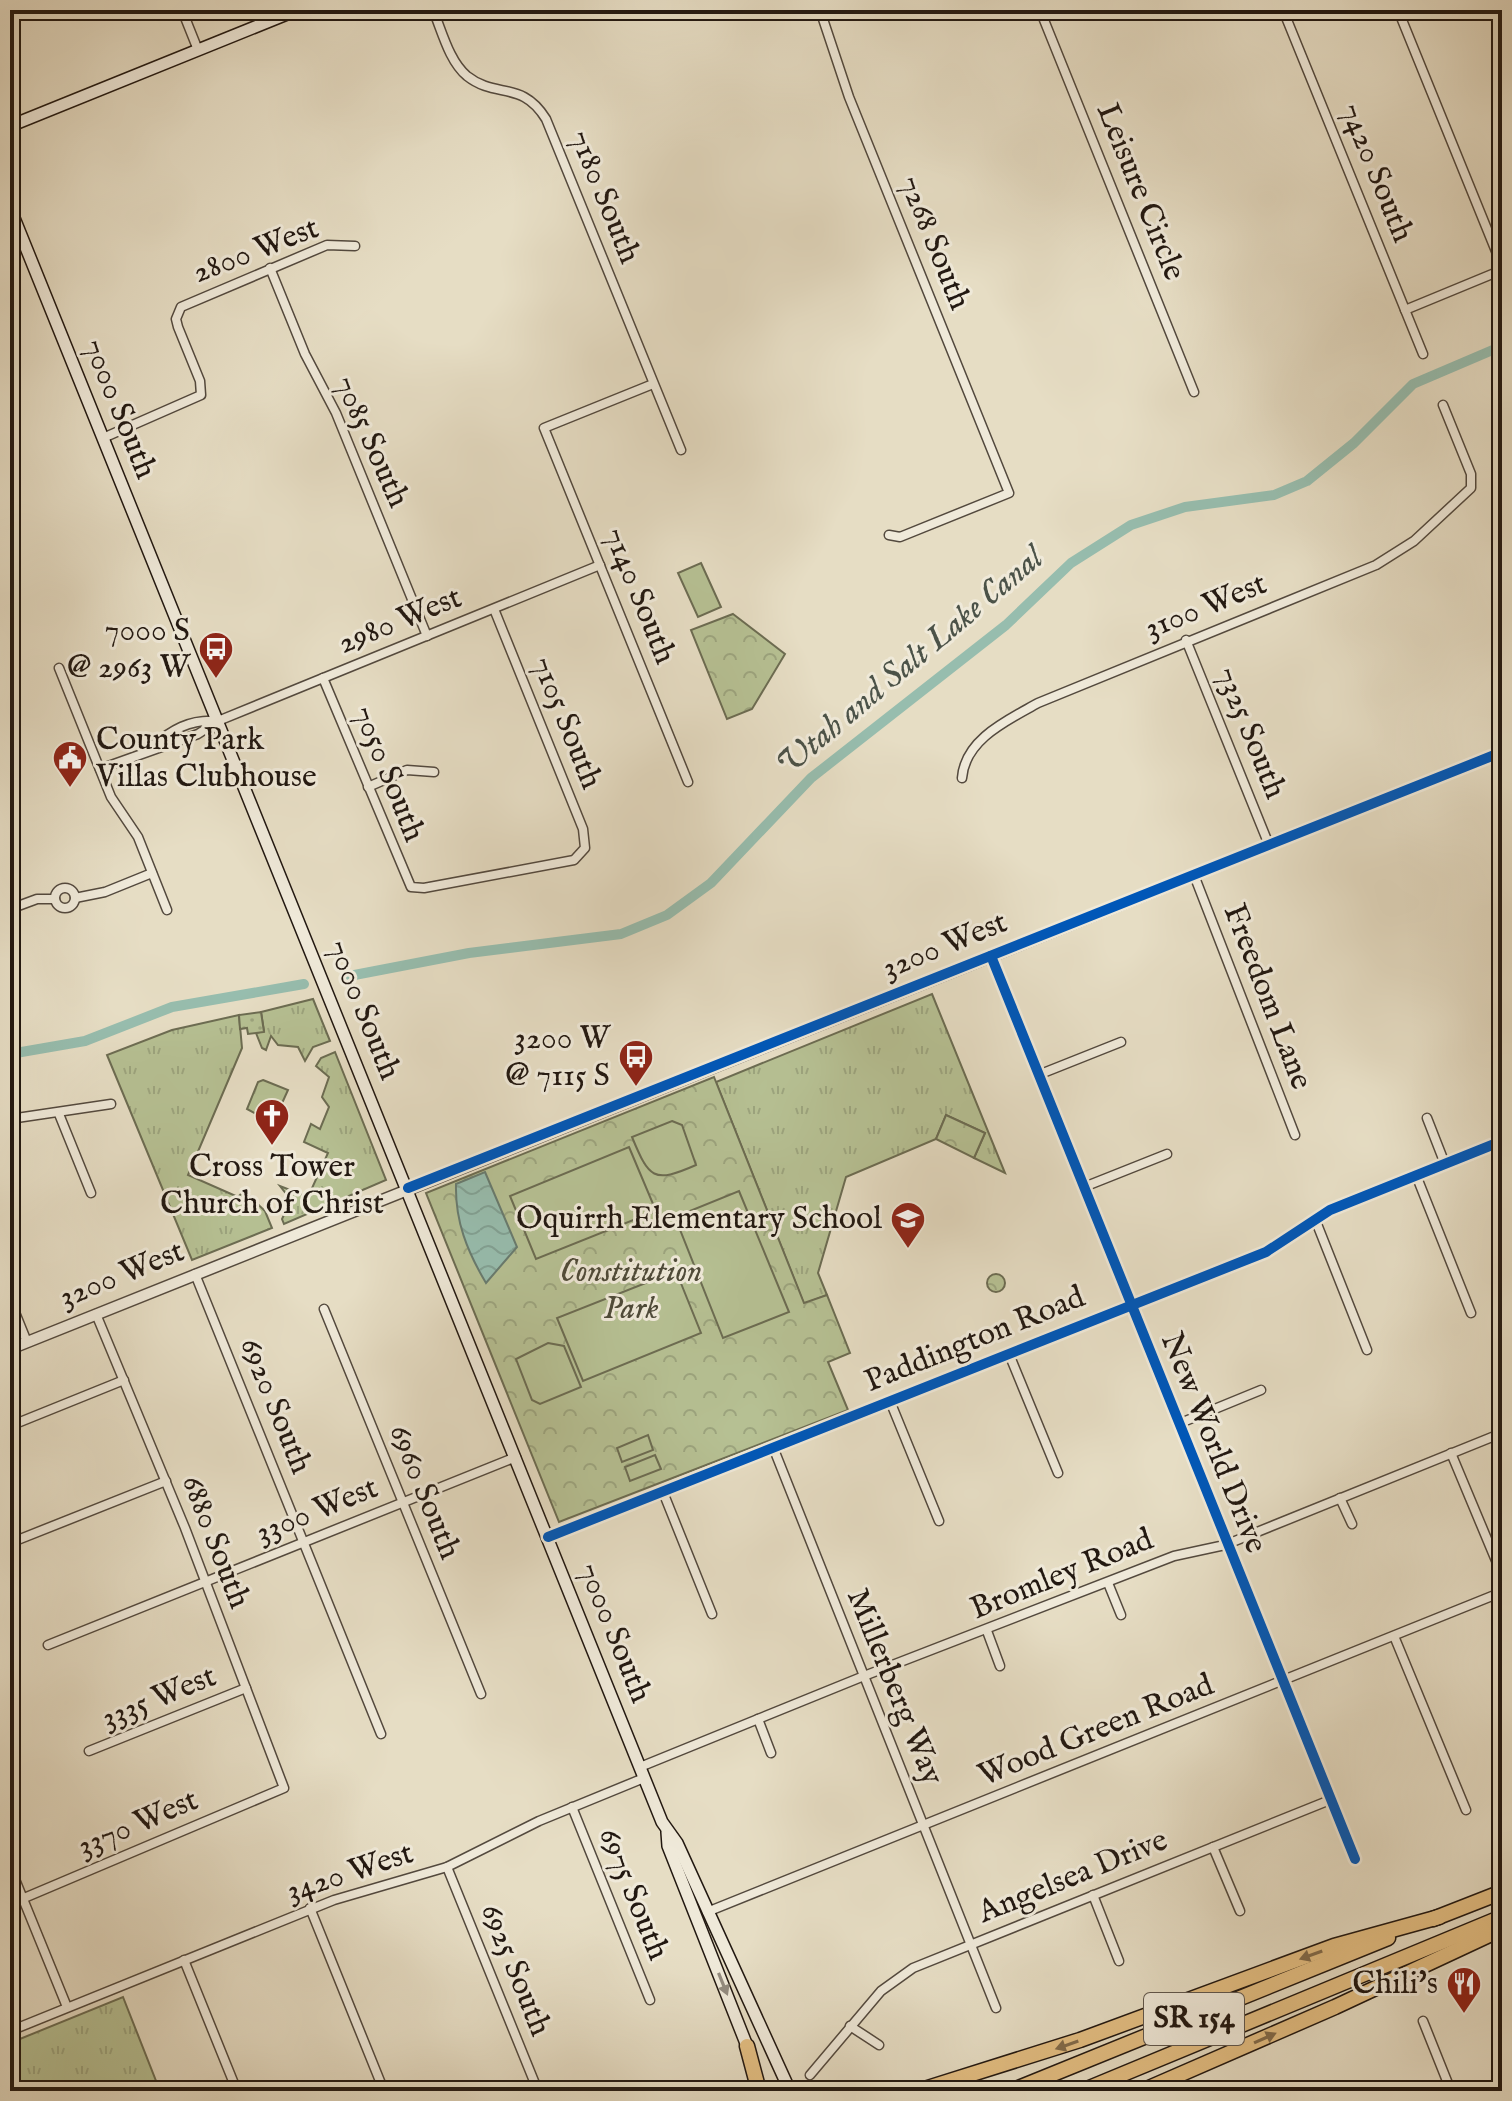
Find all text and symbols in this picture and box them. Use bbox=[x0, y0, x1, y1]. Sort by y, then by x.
street label: Leisure Circle bbox=[1086, 97, 1194, 287]
street label: 7420 South bbox=[1330, 97, 1422, 249]
street label: 7180 South bbox=[559, 124, 649, 270]
street label: 7268 South bbox=[889, 170, 979, 316]
street label: 2800 West bbox=[187, 208, 325, 294]
street label: 7000 South bbox=[72, 333, 166, 485]
street label: 7085 South bbox=[324, 370, 418, 514]
street label: 7140 South bbox=[593, 522, 685, 670]
water label: Utah and Salt Lake Canal bbox=[768, 536, 1055, 786]
street label: 3100 West bbox=[1139, 564, 1273, 650]
street label: 2980 West bbox=[332, 578, 468, 664]
place label: 7000 S @ 2963 W bbox=[67, 611, 191, 689]
bus stop icon: 7000 S @ 2963 W bbox=[197, 630, 235, 680]
street label: 7105 South bbox=[521, 651, 611, 795]
street label: 7325 South bbox=[1205, 661, 1295, 805]
street label: 7050 South bbox=[342, 700, 434, 848]
place label: County Park Villas Clubhouse bbox=[95, 720, 317, 798]
public building icon: County Park Villas Clubhouse bbox=[51, 739, 89, 789]
street label: Freedom Lane bbox=[1213, 898, 1321, 1096]
street label: 3200 West bbox=[876, 902, 1014, 990]
street label: 7000 South bbox=[316, 934, 410, 1086]
place label: 3200 W @ 7115 S bbox=[505, 1019, 611, 1097]
bus stop icon: 3200 W @ 7115 S bbox=[617, 1038, 655, 1088]
church icon: Cross Tower Church of Christ bbox=[253, 1097, 291, 1147]
place label: Cross Tower Church of Christ bbox=[160, 1147, 384, 1225]
place label: Oquirrh Elementary School bbox=[516, 1199, 882, 1240]
school or university icon: Oquirrh Elementary School bbox=[889, 1200, 927, 1250]
street label: 3200 West bbox=[53, 1231, 191, 1319]
park label: Constitution Park bbox=[560, 1252, 702, 1330]
street label: Paddington Road bbox=[859, 1277, 1092, 1403]
street label: New World Drive bbox=[1150, 1327, 1276, 1559]
street label: 6920 South bbox=[229, 1332, 321, 1480]
street label: 6960 South bbox=[378, 1419, 470, 1565]
street label: 3300 West bbox=[250, 1468, 384, 1554]
street label: 6880 South bbox=[171, 1470, 259, 1614]
street label: Bromley Road bbox=[965, 1519, 1160, 1630]
street label: 7000 South bbox=[567, 1557, 661, 1709]
street label: Millerberg Way bbox=[836, 1583, 952, 1791]
street label: 3335 West bbox=[96, 1656, 222, 1740]
street label: Wood Green Road bbox=[972, 1665, 1221, 1797]
street label: 3370 West bbox=[71, 1780, 205, 1868]
street label: Angelsea Drive bbox=[971, 1820, 1174, 1934]
street label: 6975 South bbox=[588, 1822, 678, 1966]
street label: 3420 West bbox=[281, 1833, 419, 1913]
street label: 6925 South bbox=[470, 1898, 560, 2042]
one-way arrow bbox=[1299, 1949, 1323, 1961]
place label: Chili's bbox=[1352, 1964, 1438, 2005]
restaurant icon: Chili's bbox=[1445, 1965, 1483, 2015]
one-way arrow bbox=[716, 1972, 729, 1996]
road number: SR 154 bbox=[1144, 1993, 1244, 2045]
one-way arrow bbox=[1254, 2031, 1277, 2045]
one-way arrow bbox=[1055, 2039, 1079, 2051]

